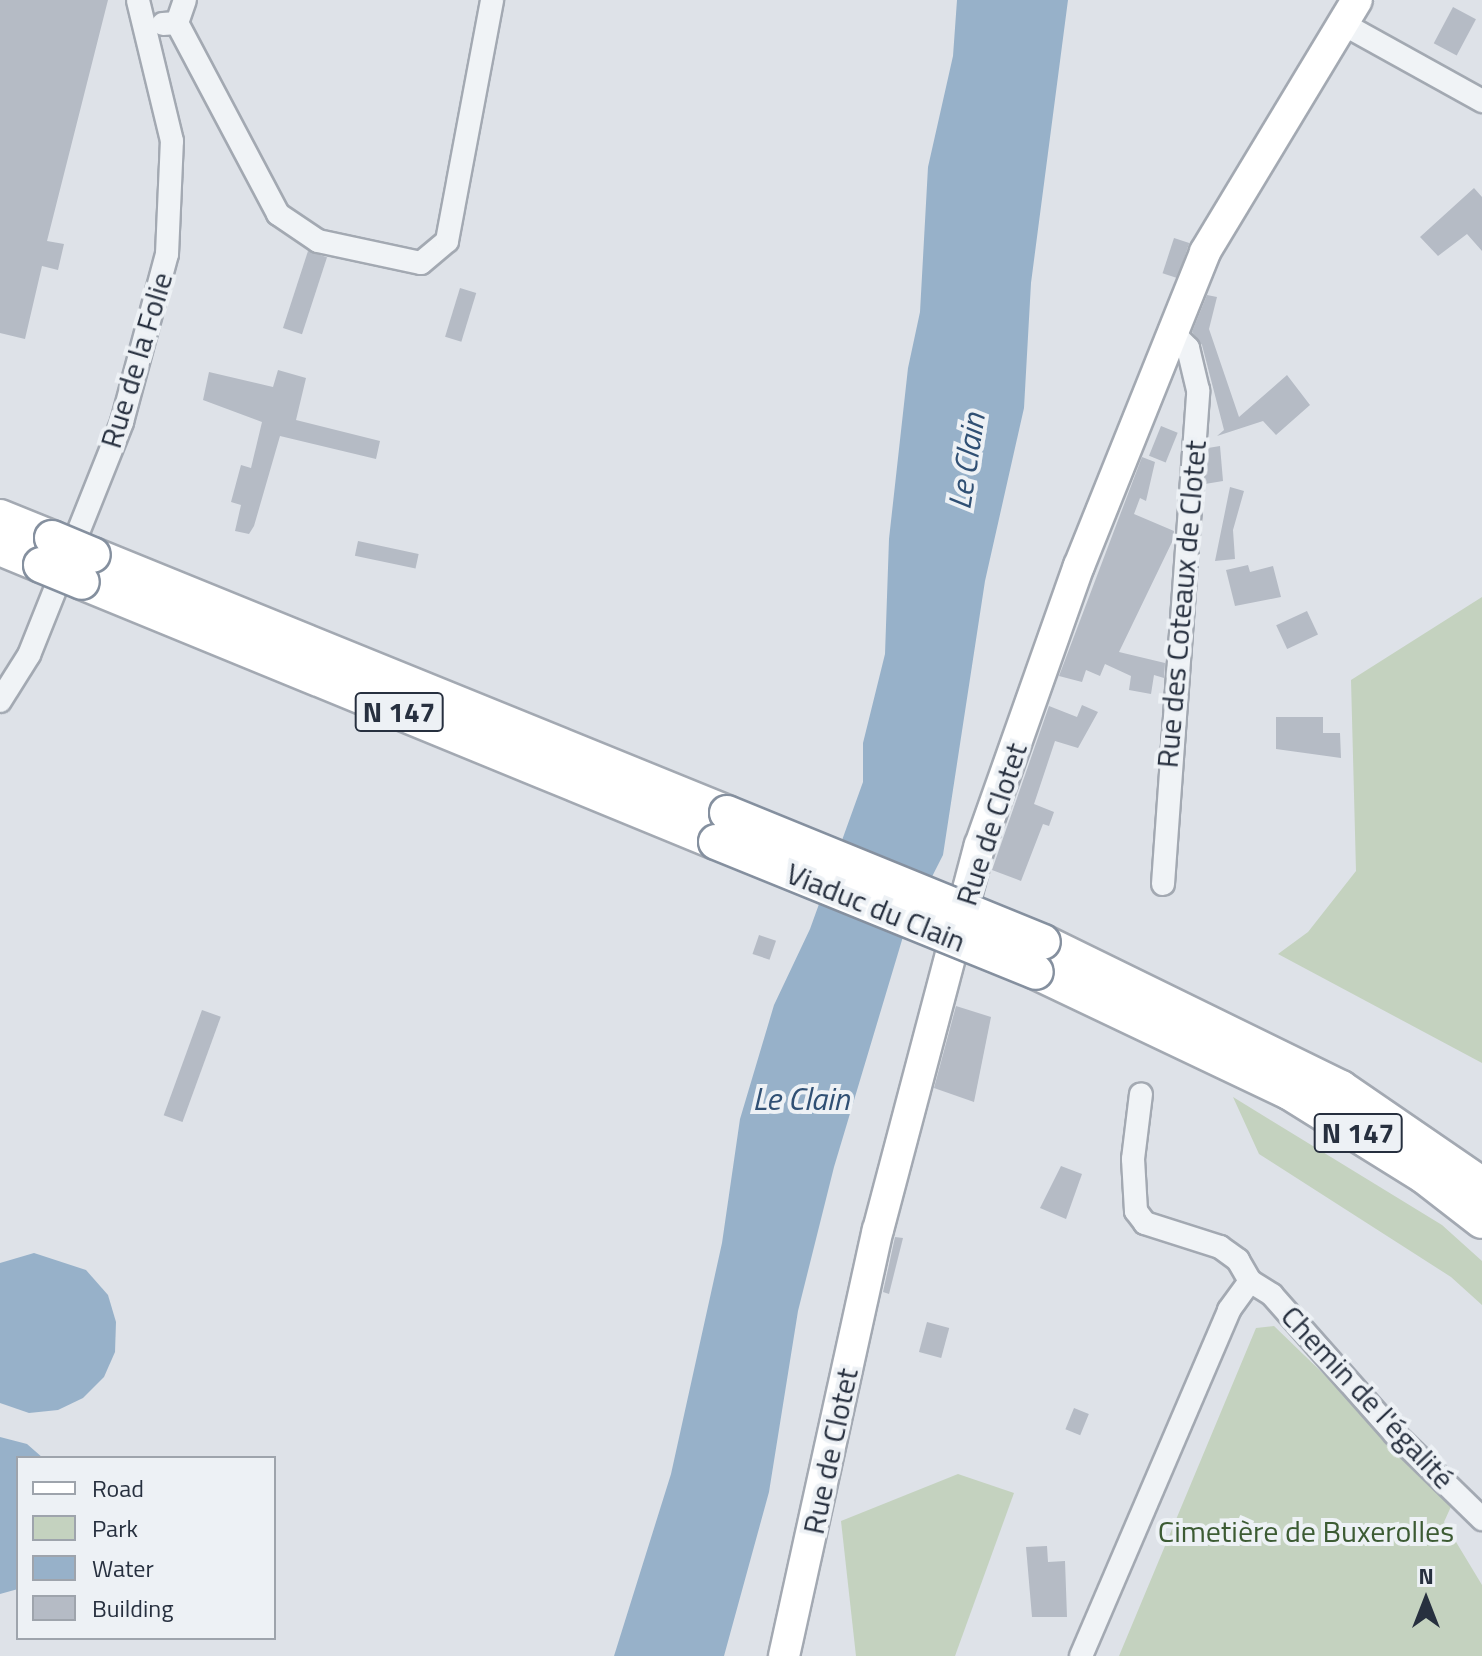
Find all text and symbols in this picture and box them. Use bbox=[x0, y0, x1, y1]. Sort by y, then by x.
street label: Rue de la Folie bbox=[92, 268, 180, 452]
water label: Le Clain bbox=[939, 410, 993, 512]
street label: Rue des Coteaux de Clotet bbox=[1149, 439, 1213, 769]
road number: N 147 bbox=[353, 688, 445, 736]
street label: Rue de Clotet bbox=[948, 738, 1034, 910]
street label: Viaduc du Clain bbox=[781, 855, 971, 959]
water label: Le Clain bbox=[753, 1079, 849, 1117]
road number: N 147 bbox=[1312, 1109, 1404, 1157]
street label: Chemin de l'égalité bbox=[1274, 1298, 1462, 1496]
street label: Rue de Clotet bbox=[795, 1365, 865, 1537]
legend bbox=[16, 1456, 276, 1640]
text: Road bbox=[92, 1470, 144, 1506]
text: Park bbox=[92, 1510, 138, 1546]
park label: Cimetière de Buxerolles bbox=[1158, 1513, 1454, 1549]
text: Water bbox=[92, 1550, 154, 1586]
text: N bbox=[1418, 1559, 1434, 1593]
north arrow bbox=[1386, 1560, 1466, 1640]
text: Building bbox=[92, 1590, 174, 1626]

